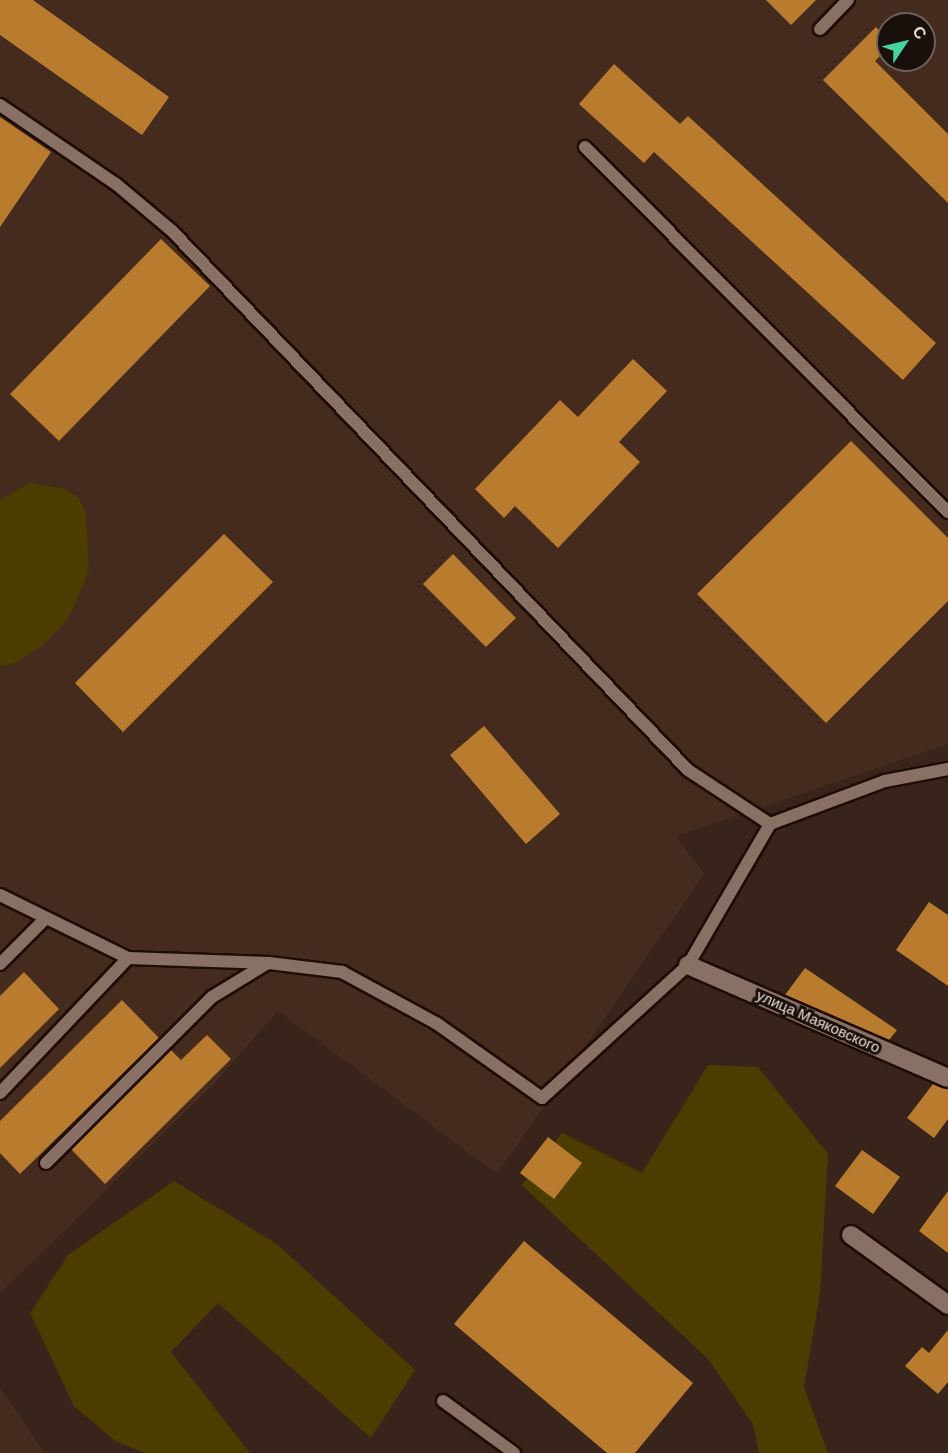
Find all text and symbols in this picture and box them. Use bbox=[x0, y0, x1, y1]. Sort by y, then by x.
north arrow bbox=[876, 12, 936, 72]
text: С bbox=[908, 22, 931, 43]
street label: улица Маяковского bbox=[753, 987, 883, 1057]

